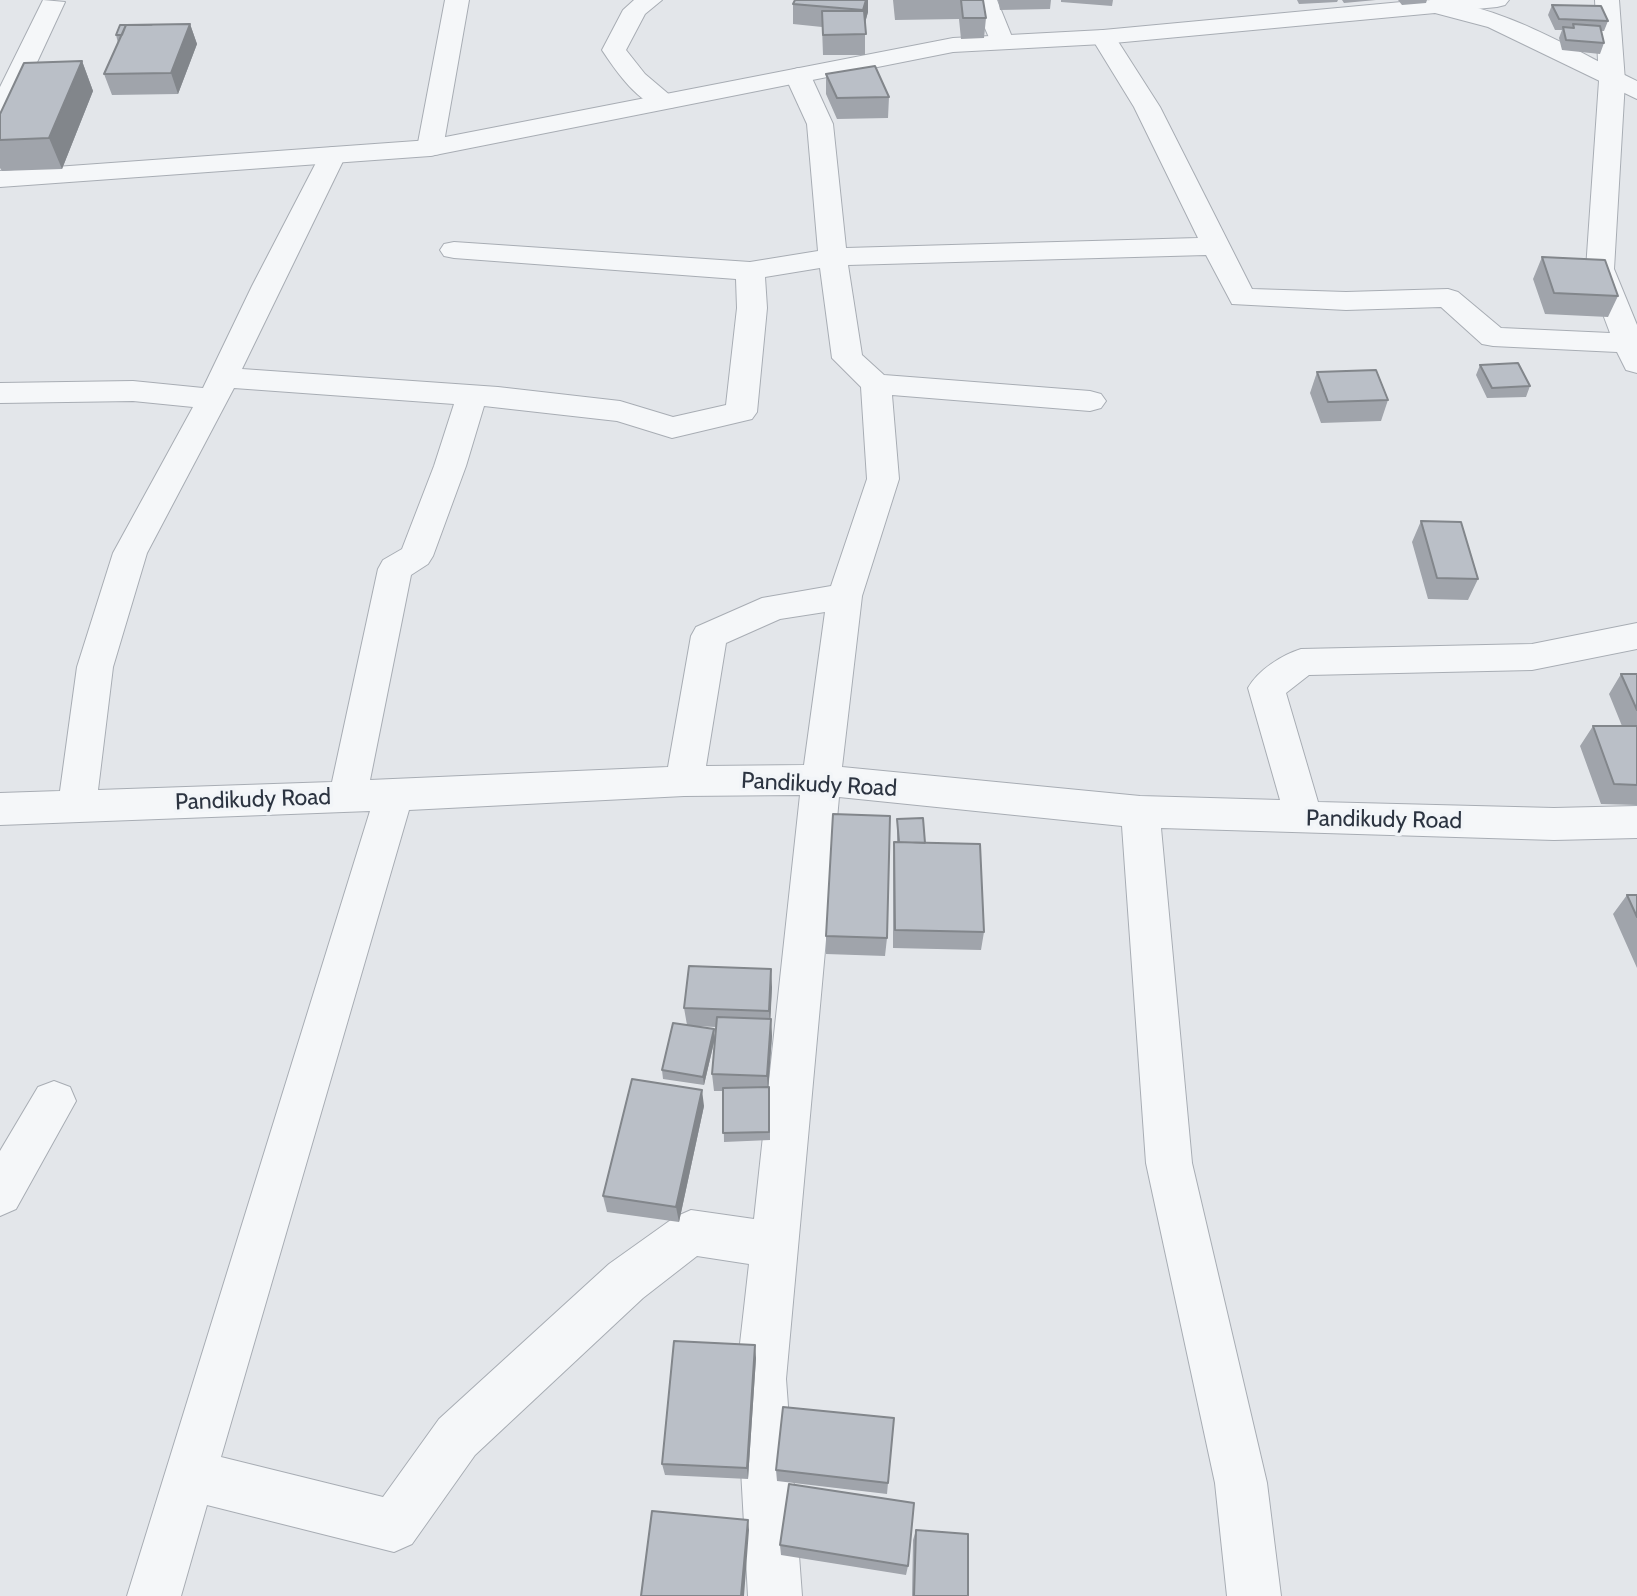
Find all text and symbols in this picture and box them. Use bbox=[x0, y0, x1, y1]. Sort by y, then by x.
street label: Pandikudy Road bbox=[740, 767, 898, 803]
street label: Pandikudy Road bbox=[174, 783, 332, 817]
street label: Pandikudy Road bbox=[1306, 805, 1462, 835]

